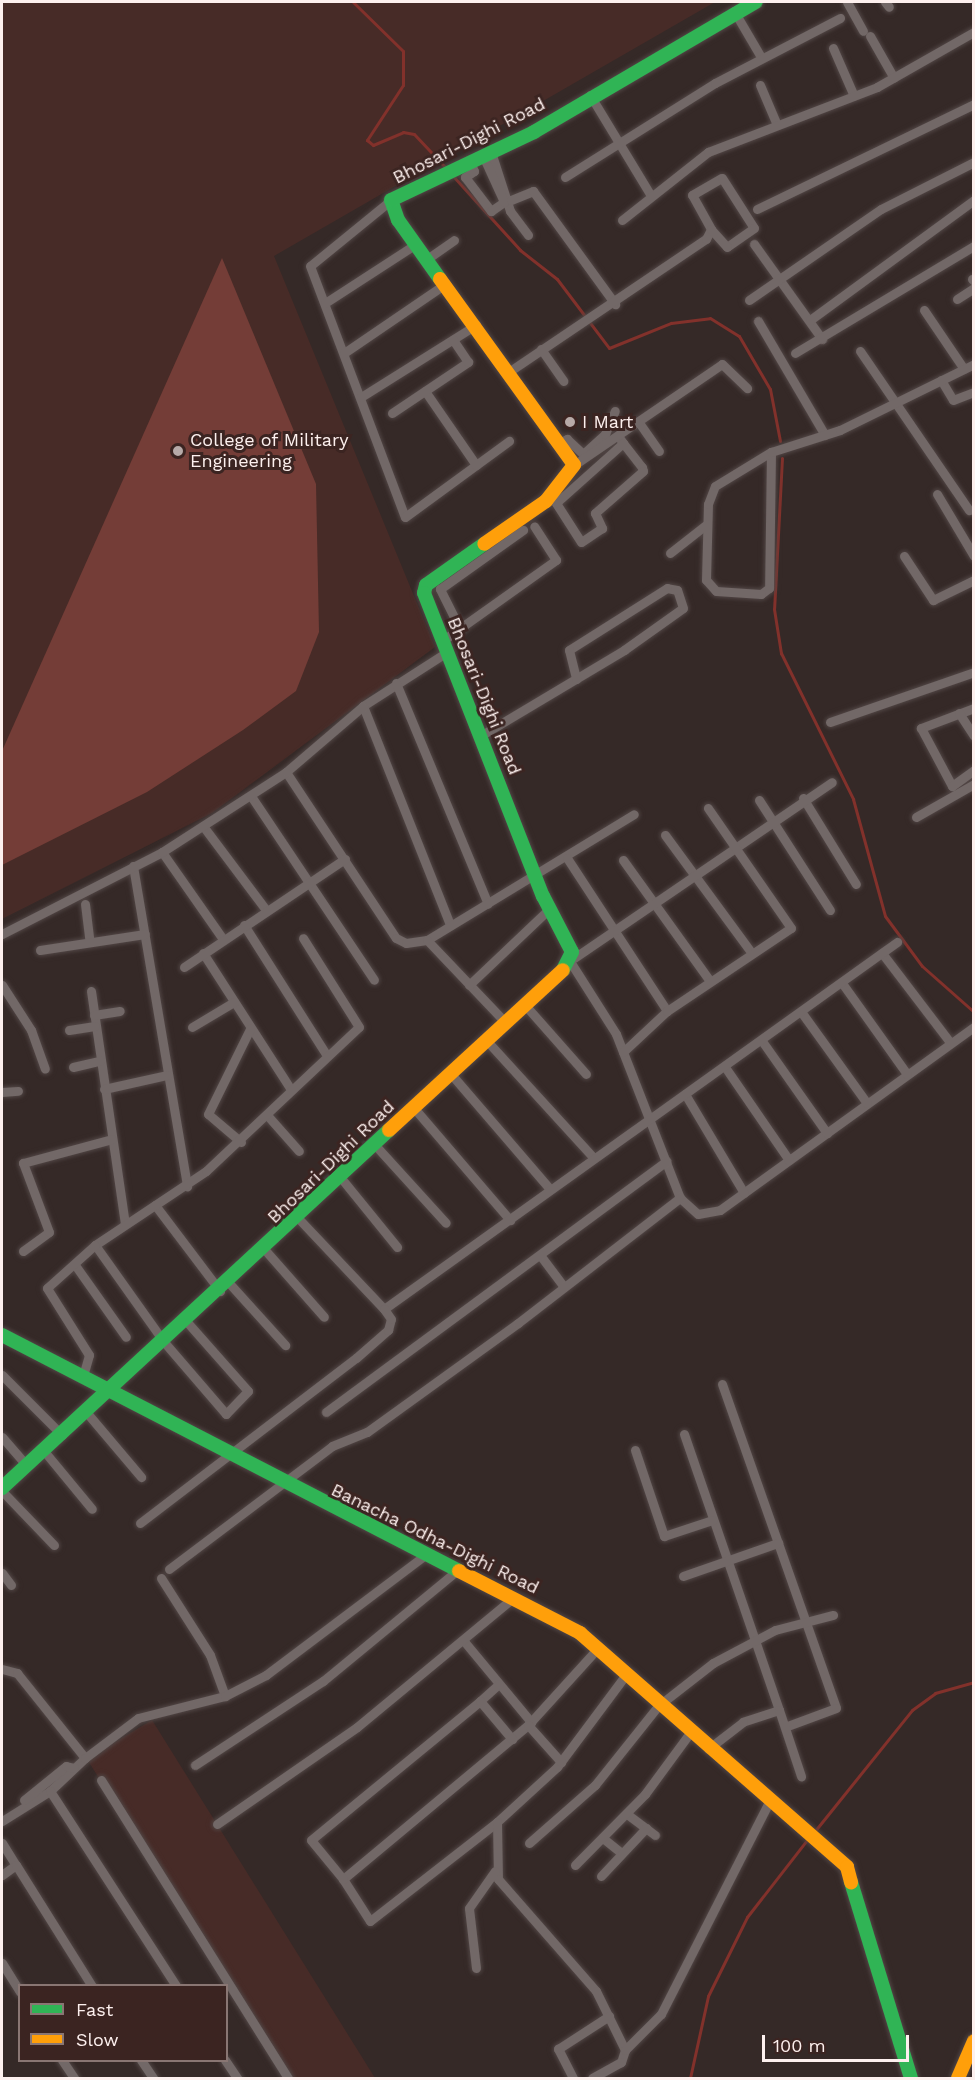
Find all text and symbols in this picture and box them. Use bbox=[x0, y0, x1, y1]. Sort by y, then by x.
street label: Bhosari-Dighi Road bbox=[389, 93, 549, 189]
place label: I Mart bbox=[582, 411, 633, 433]
marker: I Mart bbox=[563, 415, 577, 429]
place label: College of Military Engineering bbox=[190, 430, 349, 472]
marker: College of Military Engineering bbox=[171, 444, 185, 458]
street label: Bhosari-Dighi Road bbox=[443, 614, 525, 778]
street label: Bhosari-Dighi Road bbox=[263, 1096, 399, 1228]
street label: Banacha Odha-Dighi Road bbox=[327, 1479, 543, 1599]
legend bbox=[18, 1984, 228, 2062]
text: Fast bbox=[76, 1999, 113, 2020]
scale bar bbox=[765, 2023, 912, 2061]
text: Slow bbox=[76, 2029, 119, 2050]
text: 100 m bbox=[773, 2035, 826, 2056]

